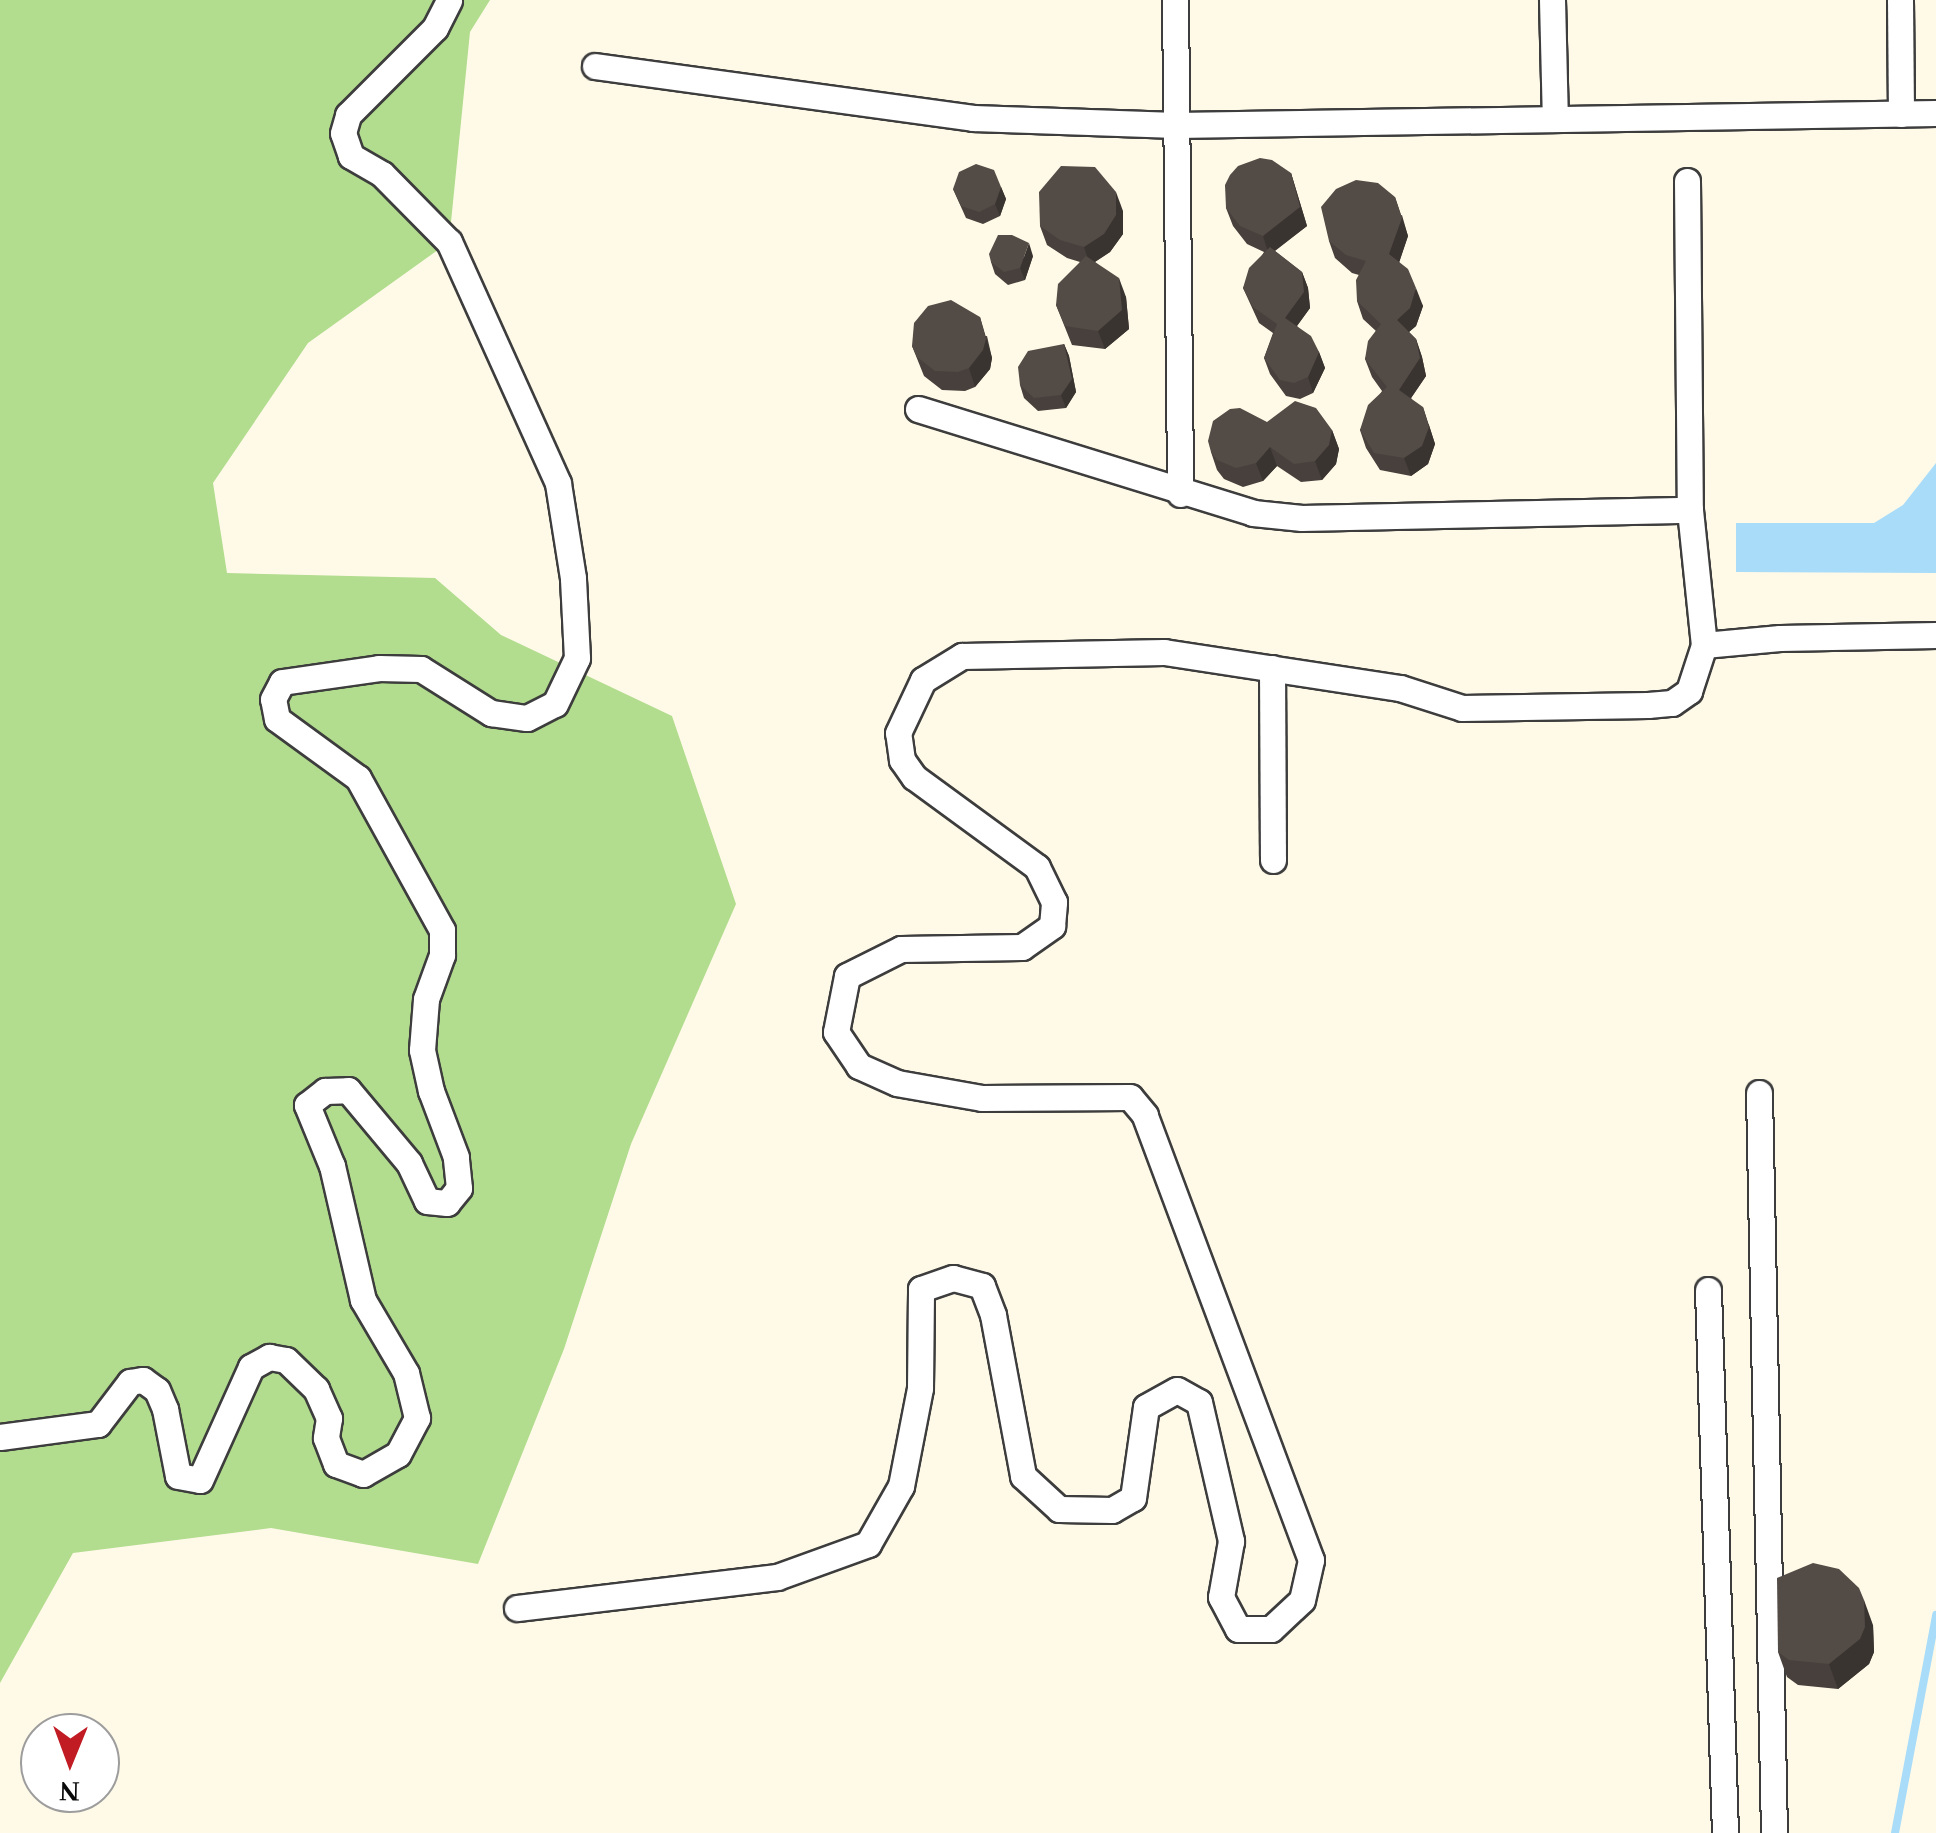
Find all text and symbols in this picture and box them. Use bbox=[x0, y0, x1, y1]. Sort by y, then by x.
north arrow bbox=[20, 1713, 120, 1813]
text: N bbox=[59, 1776, 80, 1807]

